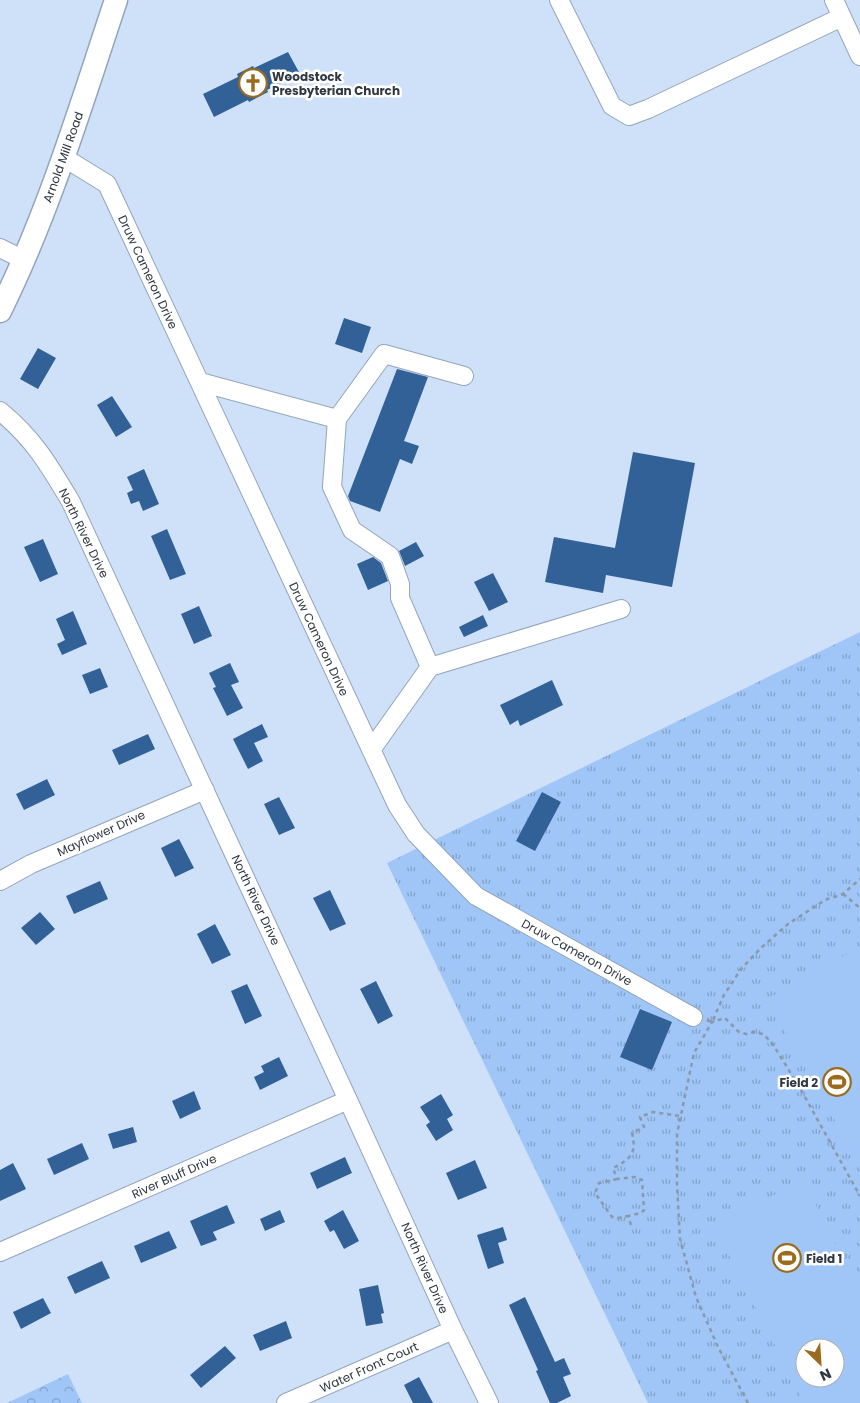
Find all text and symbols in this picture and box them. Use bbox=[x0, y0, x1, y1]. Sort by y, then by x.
church icon: Woodstock Presbyterian Church bbox=[238, 68, 268, 98]
place label: Woodstock Presbyterian Church bbox=[272, 68, 400, 99]
street label: Arnold Mill Road bbox=[39, 109, 87, 205]
street label: Druw Cameron Drive bbox=[114, 212, 182, 332]
street label: North River Drive bbox=[55, 485, 113, 581]
street label: Druw Cameron Drive bbox=[285, 579, 353, 699]
street label: Mayflower Drive bbox=[54, 806, 148, 860]
street label: North River Drive bbox=[228, 852, 284, 948]
street label: Druw Cameron Drive bbox=[519, 915, 635, 989]
sports icon: Field 2 bbox=[822, 1067, 852, 1097]
place label: Field 2 bbox=[779, 1074, 818, 1091]
street label: River Bluff Drive bbox=[129, 1150, 219, 1202]
street label: North River Drive bbox=[397, 1220, 453, 1316]
sports icon: Field 1 bbox=[772, 1243, 802, 1273]
place label: Field 1 bbox=[806, 1250, 842, 1267]
street label: Water Front Court bbox=[317, 1338, 421, 1396]
north arrow bbox=[795, 1338, 845, 1388]
text: N bbox=[816, 1363, 834, 1386]

